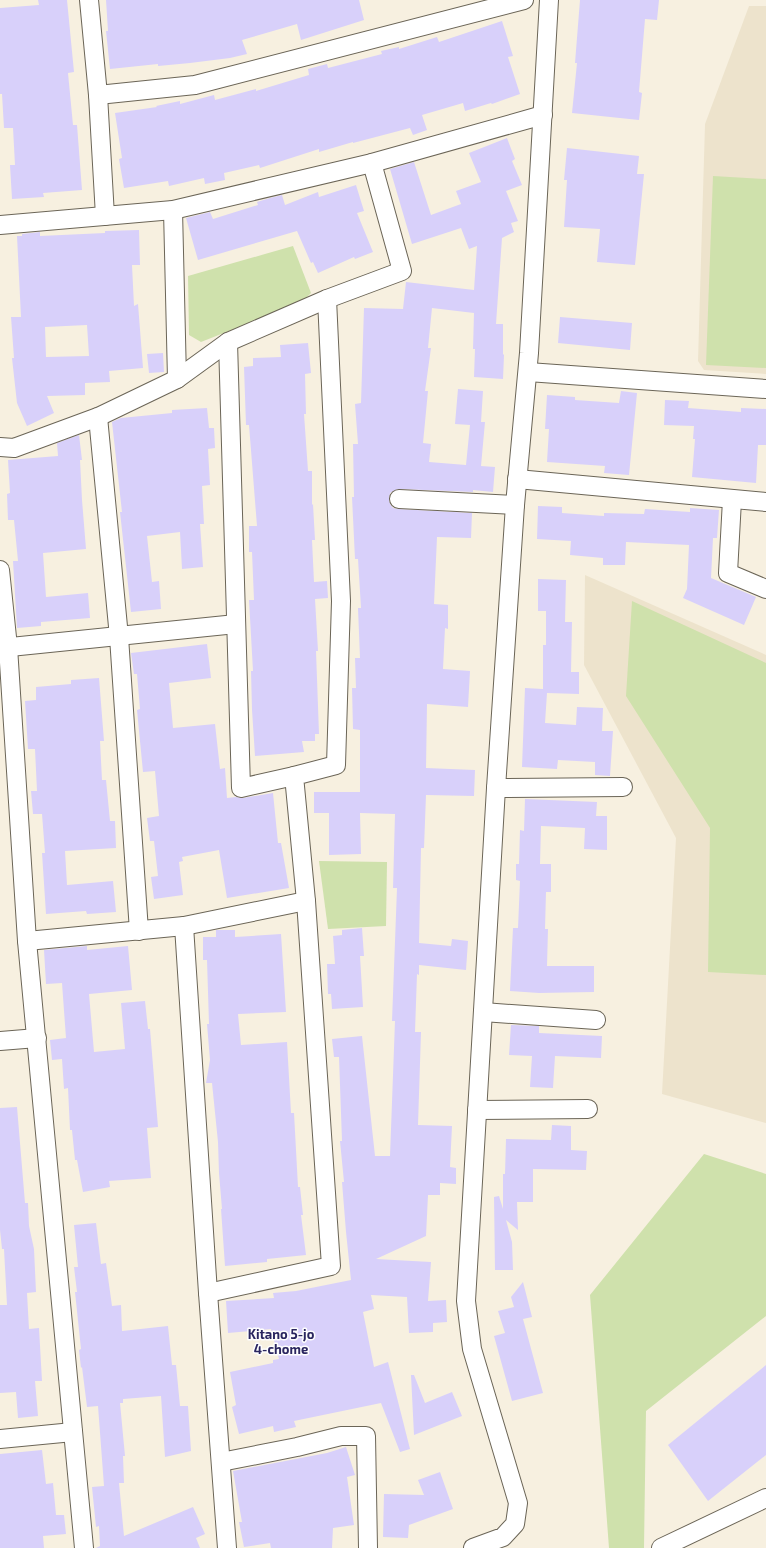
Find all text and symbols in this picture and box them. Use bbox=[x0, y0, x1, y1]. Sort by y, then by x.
district label: Kitano 5-jo 4-chome bbox=[248, 1326, 315, 1357]

